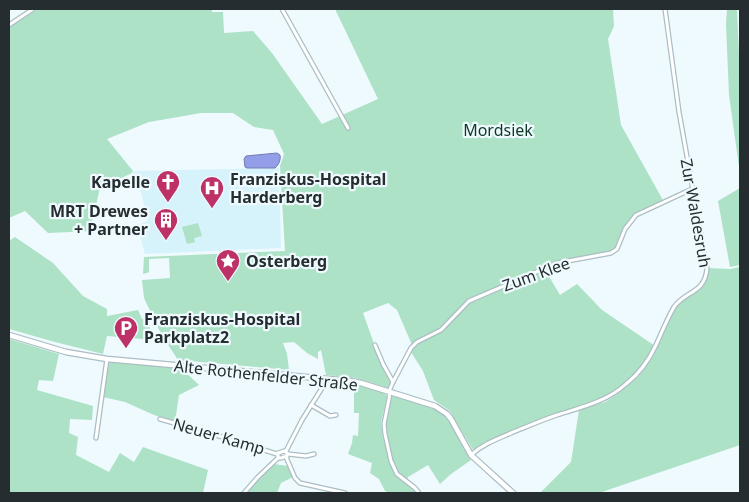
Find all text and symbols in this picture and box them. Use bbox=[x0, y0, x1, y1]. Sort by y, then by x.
park label: Mordsiek bbox=[463, 119, 533, 141]
street label: Zur Waldesruh bbox=[676, 157, 716, 269]
place label: Franziskus-Hospital Harderberg bbox=[230, 168, 386, 208]
church icon: Kapelle bbox=[155, 169, 181, 203]
place label: Kapelle bbox=[91, 171, 150, 193]
hospital icon: Franziskus-Hospital Harderberg bbox=[199, 175, 225, 209]
place label: MRT Drewes + Partner bbox=[50, 200, 148, 240]
building icon: MRT Drewes + Partner bbox=[153, 207, 179, 241]
place icon: Osterberg bbox=[215, 248, 241, 282]
place label: Osterberg bbox=[246, 250, 327, 272]
street label: Zum Klee bbox=[499, 252, 573, 296]
place label: Franziskus-Hospital Parkplatz2 bbox=[144, 308, 300, 348]
parking icon: Franziskus-Hospital Parkplatz2 bbox=[113, 315, 139, 349]
street label: Alte Rothenfelder Straße bbox=[173, 354, 359, 396]
street label: Neuer Kamp bbox=[171, 412, 267, 460]

